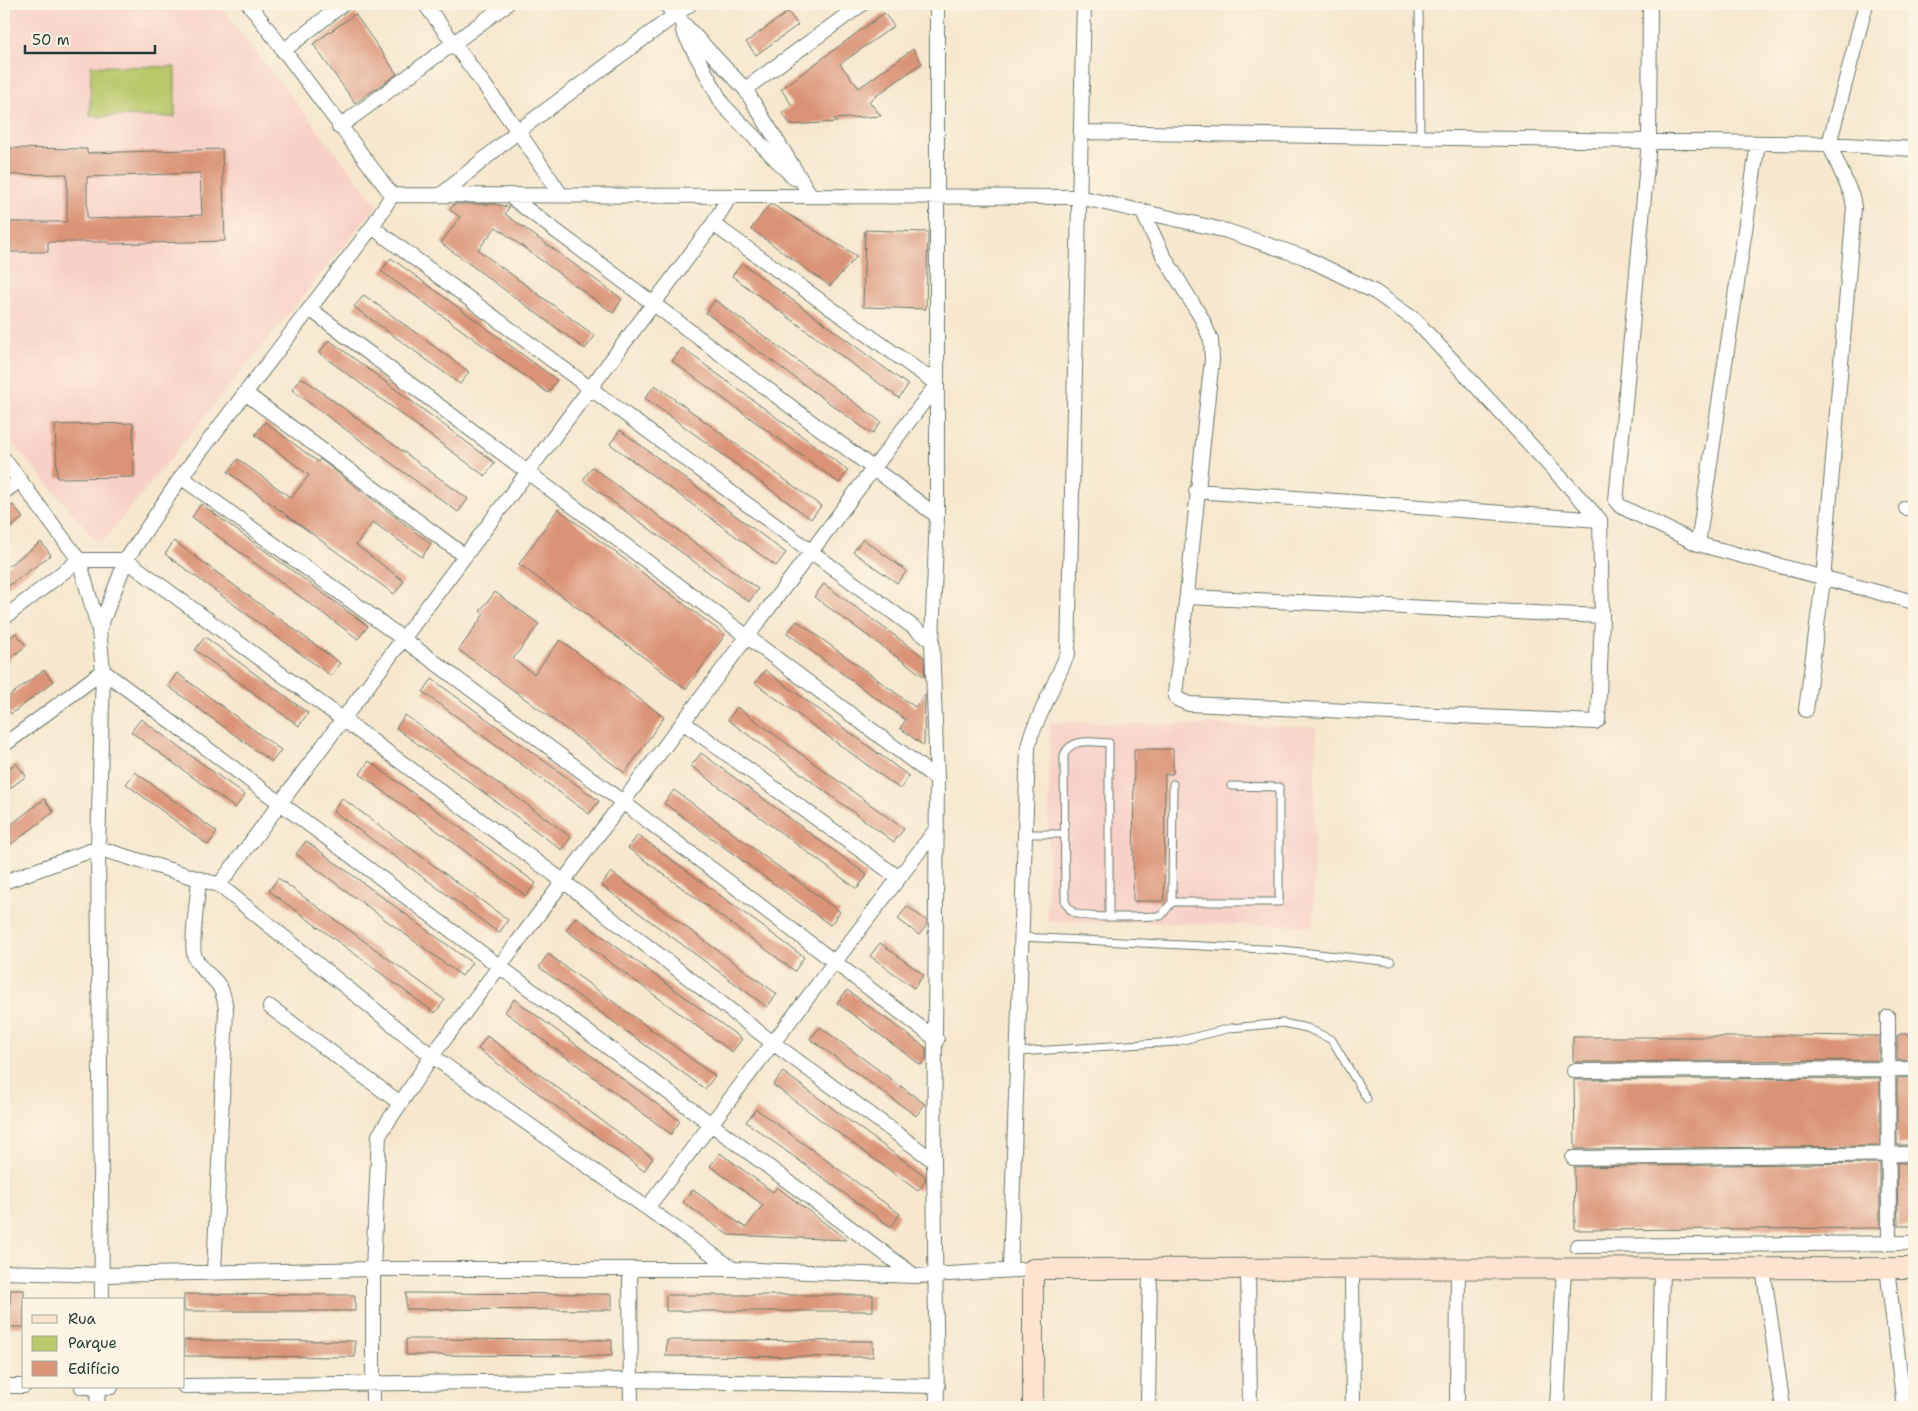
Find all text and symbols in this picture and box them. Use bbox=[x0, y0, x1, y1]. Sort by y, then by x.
scale bar bbox=[25, 22, 155, 54]
text: 50 m bbox=[32, 30, 70, 50]
legend bbox=[22, 1298, 185, 1388]
text: Rua bbox=[68, 1309, 97, 1329]
text: Parque bbox=[68, 1333, 117, 1353]
text: Edifício bbox=[68, 1359, 120, 1379]

